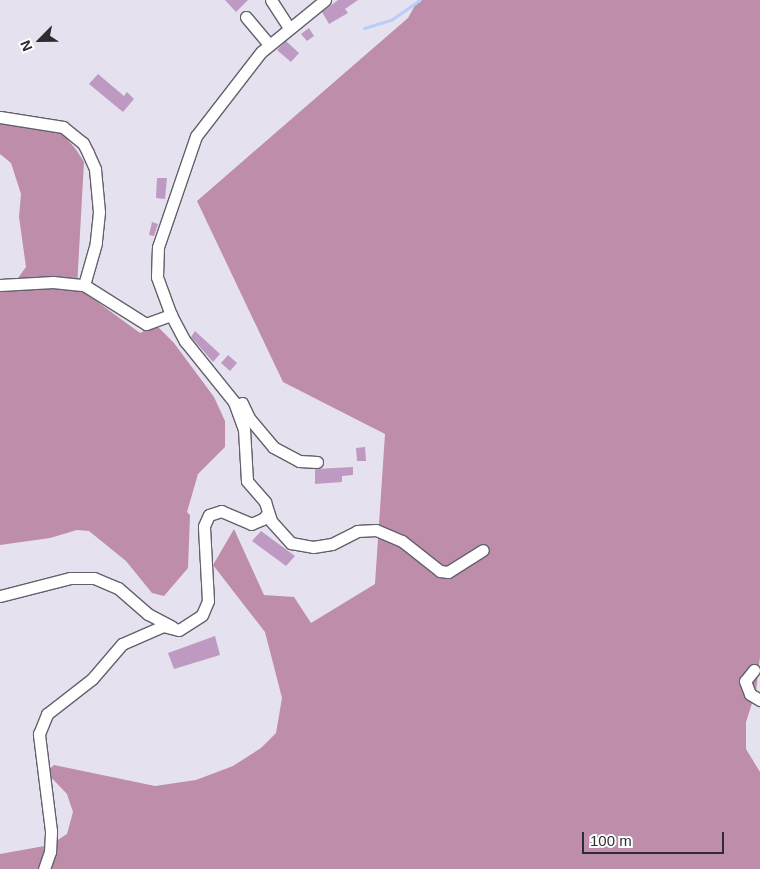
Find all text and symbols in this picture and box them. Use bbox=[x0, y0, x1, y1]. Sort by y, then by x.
north arrow bbox=[15, 15, 65, 65]
text: N bbox=[17, 38, 36, 54]
scale bar bbox=[585, 822, 728, 854]
text: 100 m bbox=[590, 832, 632, 849]

